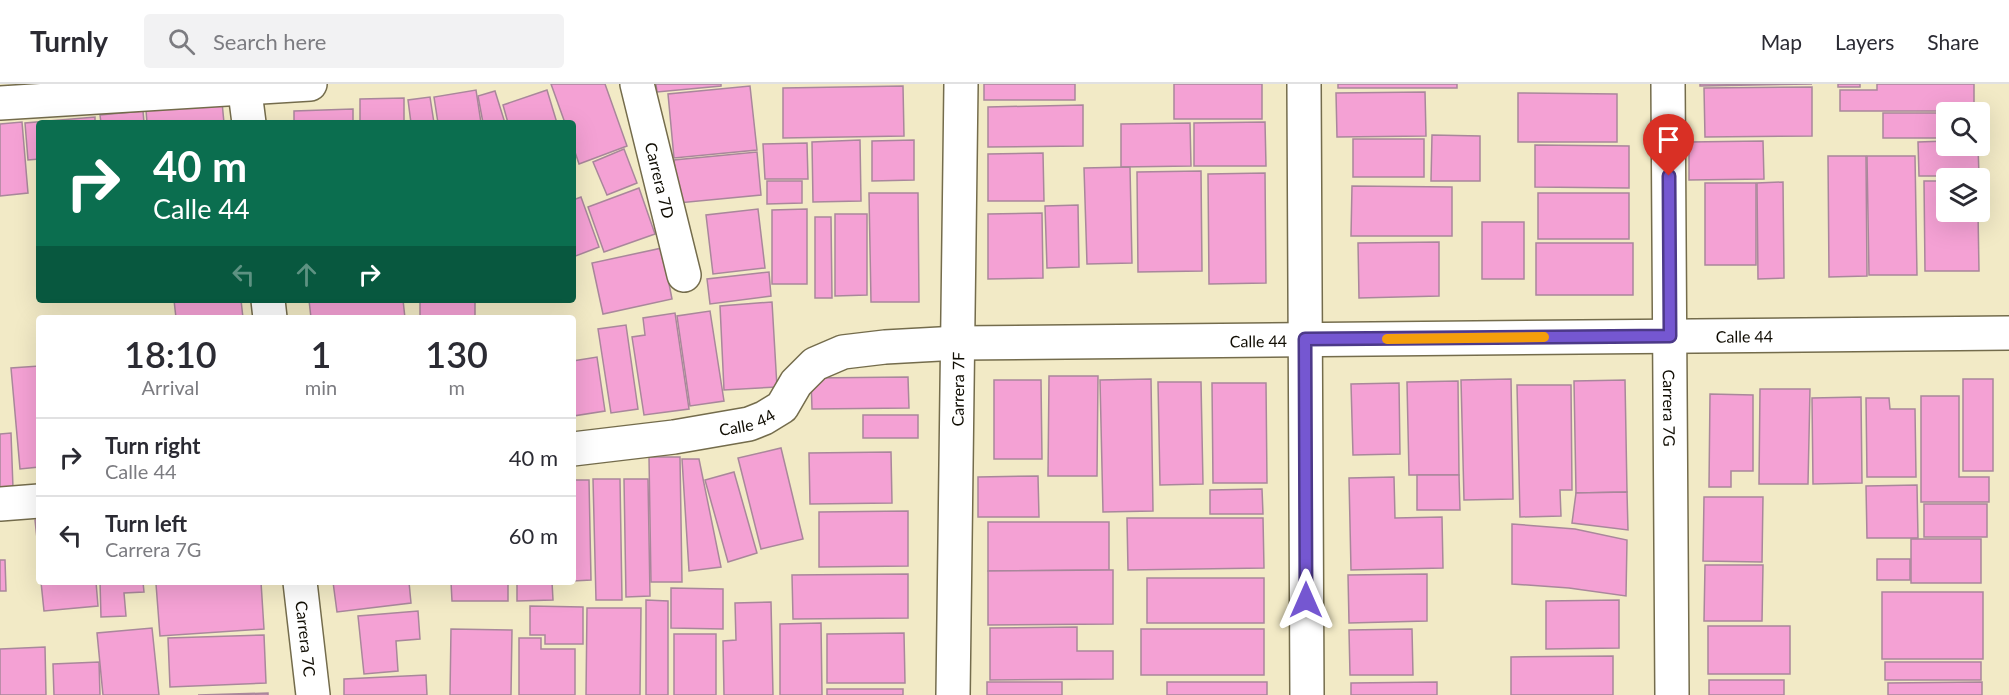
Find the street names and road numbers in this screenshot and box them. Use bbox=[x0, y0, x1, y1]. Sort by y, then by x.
street label: Carrera 7D bbox=[642, 140, 679, 220]
street label: Calle 44 bbox=[1716, 326, 1773, 345]
street label: Calle 44 bbox=[1230, 330, 1287, 350]
street label: Carrera 7F bbox=[947, 352, 967, 426]
street label: Carrera 7G bbox=[1660, 369, 1680, 447]
street label: Calle 44 bbox=[717, 404, 778, 439]
street label: Carrera 7C bbox=[293, 600, 320, 678]

